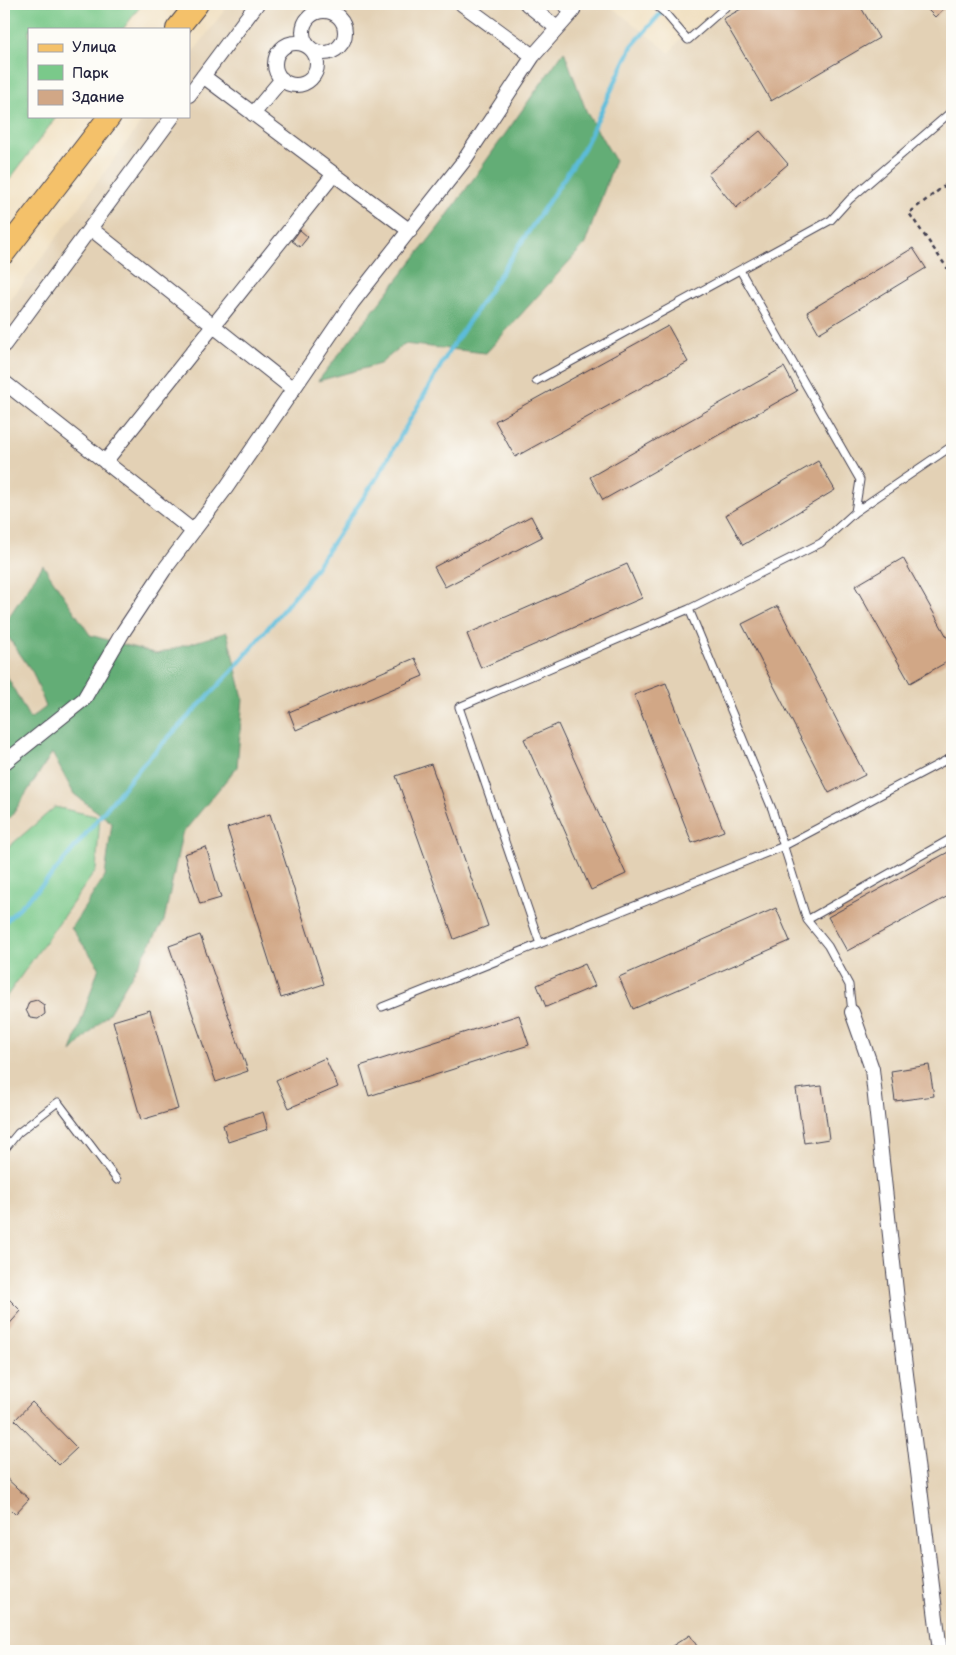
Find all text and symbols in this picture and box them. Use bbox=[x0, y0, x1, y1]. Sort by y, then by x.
legend bbox=[28, 28, 190, 118]
text: Улица bbox=[72, 38, 117, 57]
text: Парк bbox=[72, 64, 109, 83]
text: Здание bbox=[72, 88, 124, 107]

